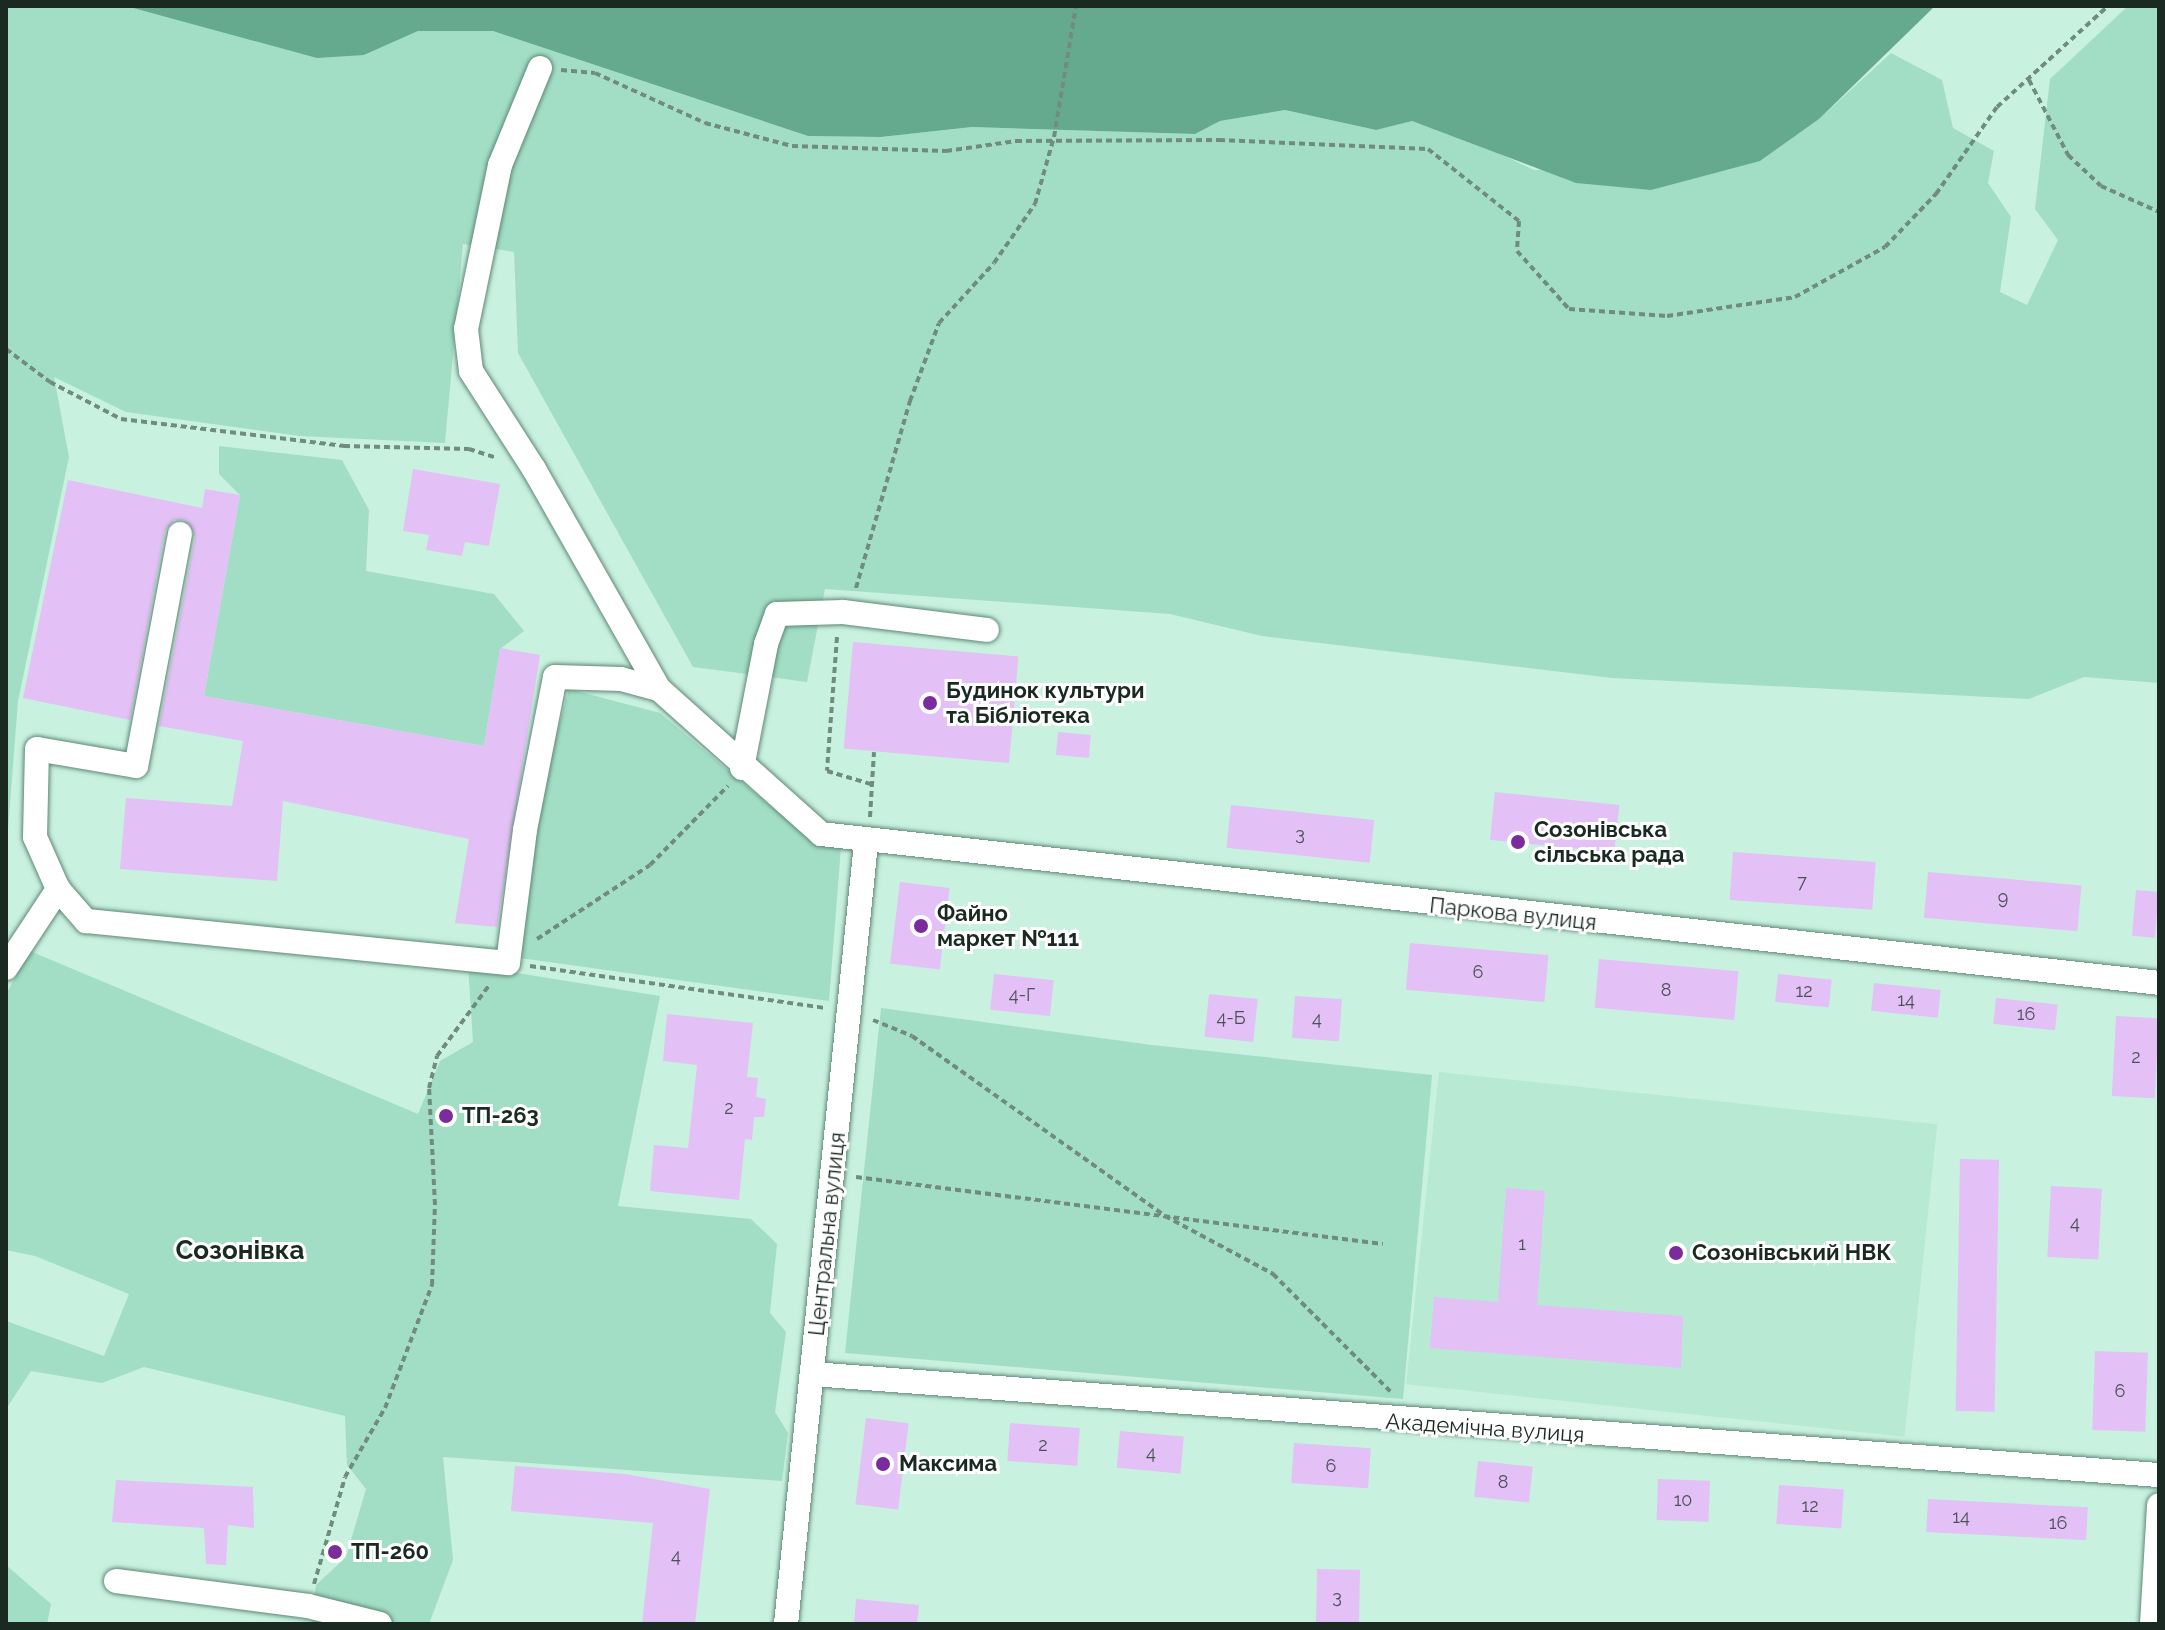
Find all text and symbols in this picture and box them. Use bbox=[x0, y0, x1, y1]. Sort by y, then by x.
place label: Будинок культури та Бібліотека bbox=[946, 677, 1144, 728]
marker: Будинок культури та Бібліотека bbox=[921, 694, 939, 712]
place label: Созонівська сільська рада bbox=[1534, 816, 1684, 868]
house number: 3 bbox=[1295, 823, 1305, 845]
marker: Созонівська сільська рада bbox=[1509, 833, 1527, 851]
house number: 7 bbox=[1797, 871, 1807, 893]
house number: 9 bbox=[1998, 887, 2008, 909]
street label: Паркова вулиця bbox=[1428, 892, 1598, 936]
place label: Файно маркет №111 bbox=[937, 900, 1079, 952]
marker: Файно маркет №111 bbox=[912, 917, 930, 935]
house number: 6 bbox=[1473, 961, 1483, 983]
house number: 8 bbox=[1661, 979, 1671, 1001]
house number: 12 bbox=[1795, 980, 1813, 1002]
house number: 4-Г bbox=[1009, 984, 1035, 1006]
house number: 14 bbox=[1897, 989, 1915, 1011]
house number: 16 bbox=[2017, 1003, 2035, 1025]
house number: 4-Б bbox=[1216, 1007, 1246, 1029]
house number: 4 bbox=[1312, 1008, 1322, 1030]
house number: 2 bbox=[2131, 1046, 2141, 1068]
house number: 2 bbox=[724, 1097, 734, 1119]
place label: ТП-263 bbox=[462, 1103, 539, 1129]
marker: ТП-263 bbox=[437, 1107, 455, 1125]
street label: Центральна вулиця bbox=[803, 1131, 851, 1337]
house number: 4 bbox=[2070, 1212, 2080, 1234]
house number: 1 bbox=[1518, 1233, 1526, 1255]
district label: Созонівка bbox=[176, 1235, 304, 1267]
place label: Созонівський НВК bbox=[1692, 1240, 1891, 1266]
marker: Созонівський НВК bbox=[1667, 1244, 1685, 1262]
house number: 6 bbox=[2115, 1380, 2125, 1402]
street label: Академічна вулиця bbox=[1385, 1408, 1585, 1448]
house number: 2 bbox=[1038, 1434, 1048, 1456]
house number: 4 bbox=[1146, 1442, 1156, 1464]
place label: Максима bbox=[899, 1451, 997, 1477]
marker: Максима bbox=[874, 1455, 892, 1473]
house number: 6 bbox=[1326, 1455, 1336, 1477]
house number: 8 bbox=[1498, 1471, 1508, 1493]
house number: 10 bbox=[1674, 1489, 1692, 1511]
house number: 12 bbox=[1801, 1495, 1819, 1517]
house number: 14 bbox=[1952, 1506, 1970, 1528]
house number: 16 bbox=[2049, 1512, 2067, 1534]
place label: ТП-260 bbox=[351, 1539, 429, 1565]
marker: ТП-260 bbox=[326, 1543, 344, 1561]
house number: 4 bbox=[671, 1545, 681, 1567]
house number: 3 bbox=[1332, 1586, 1342, 1608]

